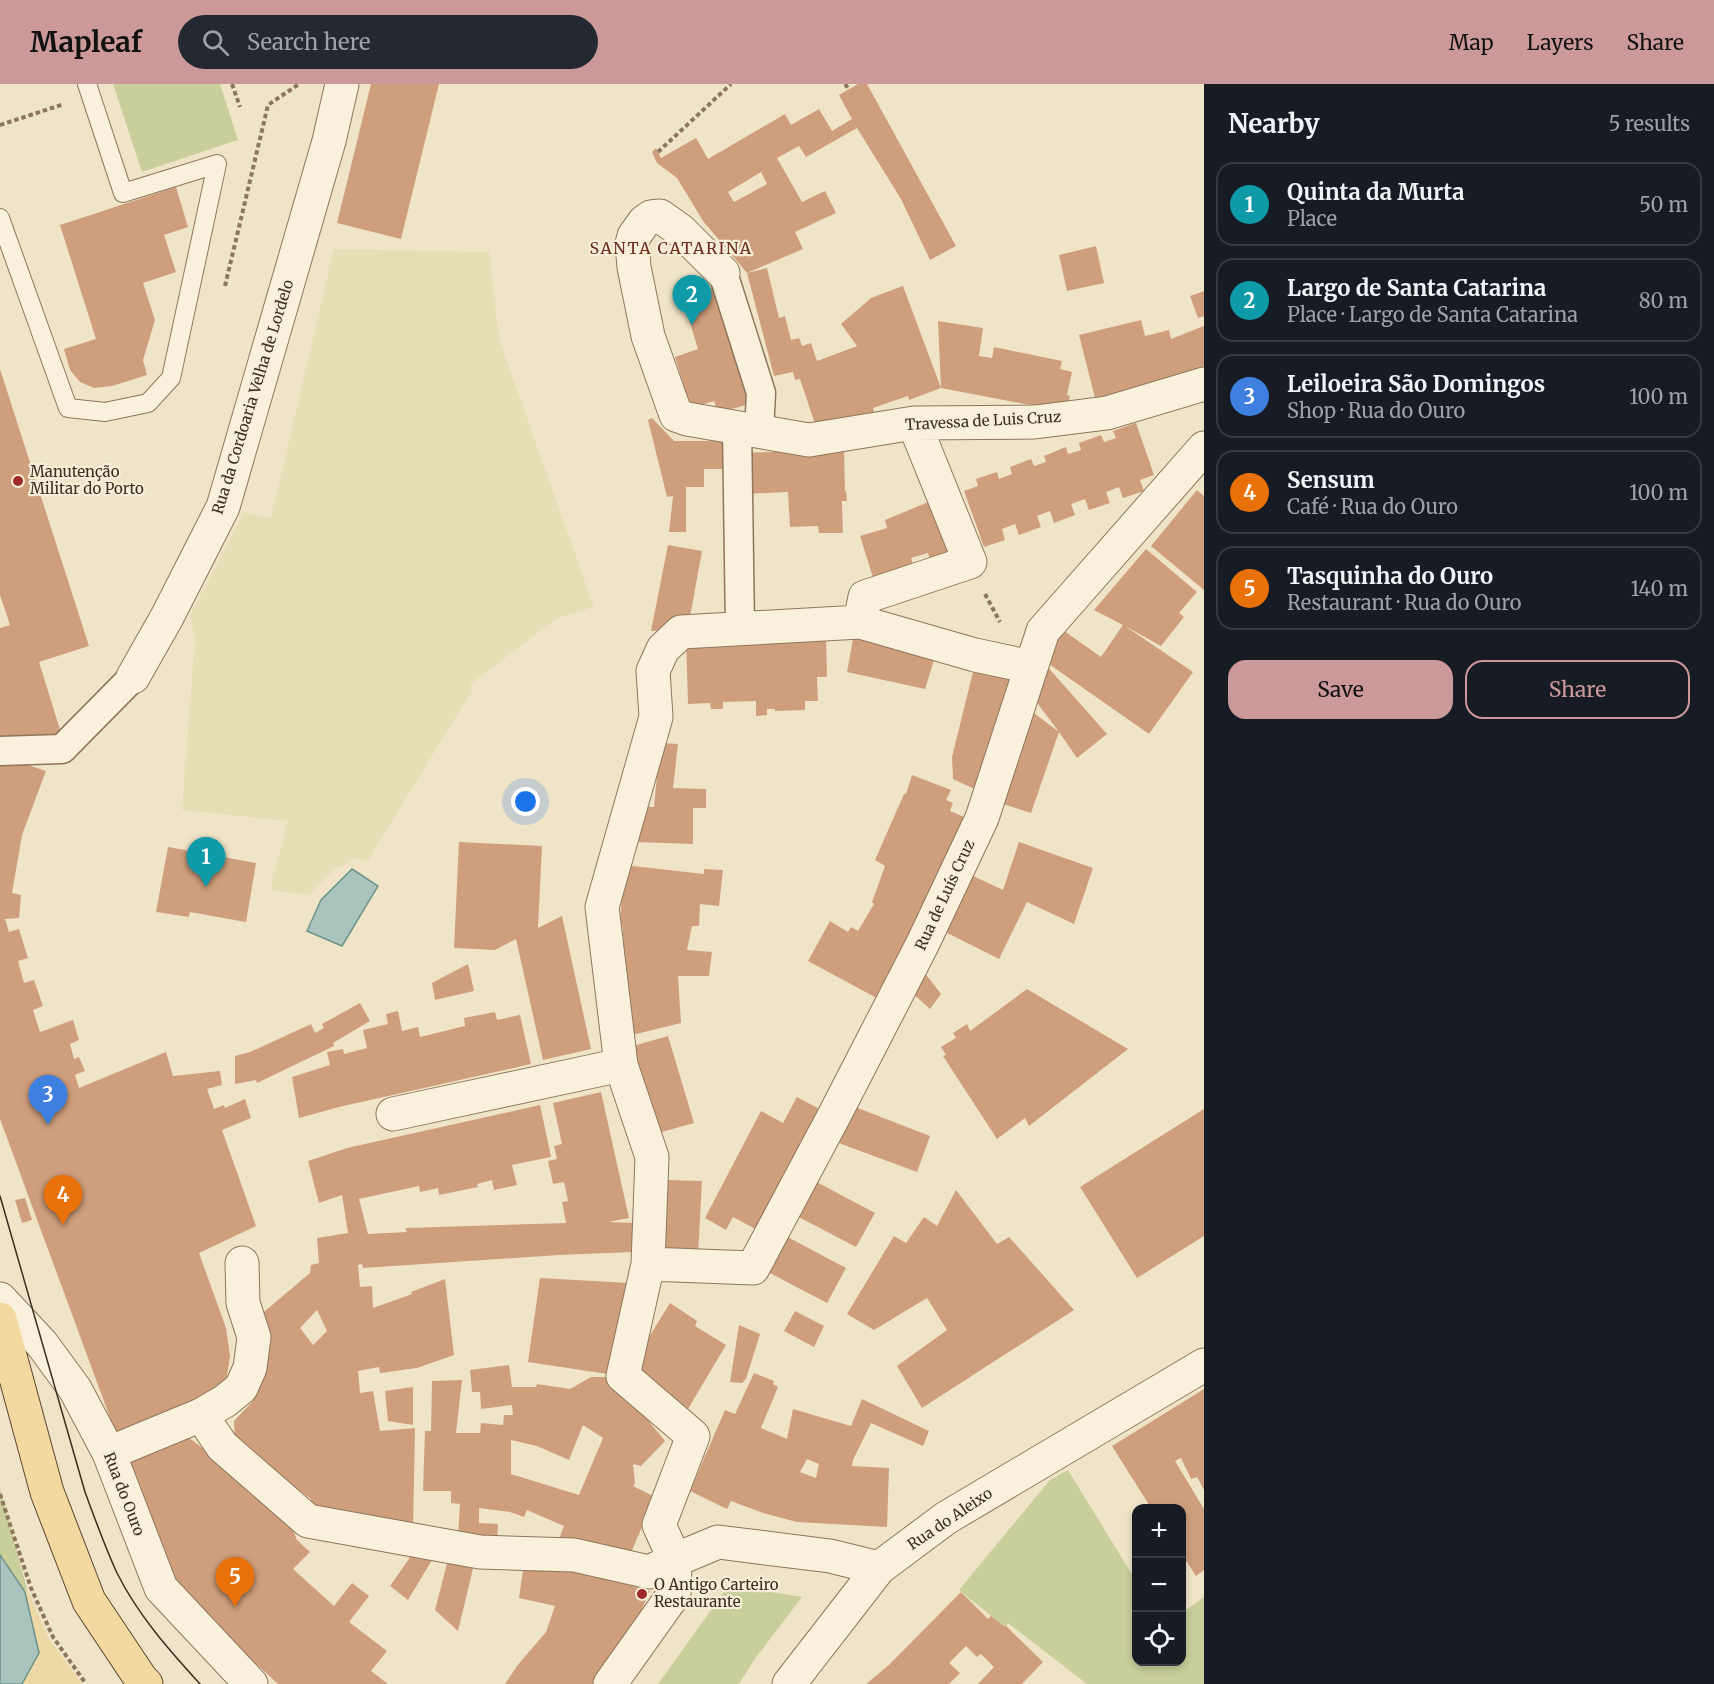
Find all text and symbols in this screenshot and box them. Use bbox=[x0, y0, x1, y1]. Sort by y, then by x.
search box bbox=[178, 15, 598, 69]
text: Mapleaf bbox=[30, 24, 142, 60]
icon: search bbox=[199, 26, 232, 59]
text: Search here bbox=[247, 28, 370, 56]
text: Map bbox=[1449, 29, 1494, 56]
text: Layers bbox=[1527, 29, 1594, 56]
text: Share bbox=[1627, 29, 1684, 56]
text: Nearby bbox=[1228, 107, 1320, 140]
text: 5 results bbox=[1609, 111, 1690, 136]
text: Quinta da Murta bbox=[1287, 178, 1465, 206]
text: 1 bbox=[1245, 192, 1254, 217]
text: 50 m bbox=[1639, 192, 1688, 217]
text: Place bbox=[1287, 206, 1337, 231]
district label: SANTA CATARINA bbox=[590, 238, 752, 258]
text: Largo de Santa Catarina bbox=[1287, 274, 1546, 302]
pin: 2 bbox=[672, 276, 712, 325]
street label: Rua da Cordoaria Velha de Lordelo bbox=[208, 277, 297, 516]
text: 2 bbox=[1244, 288, 1255, 313]
text: 80 m bbox=[1639, 288, 1688, 313]
text: Place · Largo de Santa Catarina bbox=[1287, 302, 1578, 327]
text: Leiloeira São Domingos bbox=[1287, 370, 1545, 398]
text: 3 bbox=[1244, 384, 1255, 409]
text: 100 m bbox=[1629, 384, 1688, 409]
text: Shop · Rua do Ouro bbox=[1287, 398, 1465, 423]
street label: Travessa de Luis Cruz bbox=[904, 407, 1062, 434]
place label: Manutenção Militar do Porto bbox=[30, 462, 144, 498]
text: Sensum bbox=[1287, 466, 1375, 494]
marker: Manutenção Militar do Porto bbox=[11, 474, 25, 488]
text: 4 bbox=[1243, 480, 1256, 505]
text: 100 m bbox=[1629, 480, 1688, 505]
text: Café · Rua do Ouro bbox=[1287, 494, 1458, 519]
text: Tasquinha do Ouro bbox=[1287, 562, 1493, 590]
text: 5 bbox=[1244, 576, 1255, 601]
text: 140 m bbox=[1631, 576, 1688, 601]
text: Restaurant · Rua do Ouro bbox=[1287, 590, 1521, 615]
button: Save bbox=[1228, 660, 1453, 719]
button: Share bbox=[1465, 660, 1690, 719]
your location bbox=[511, 787, 540, 816]
street label: Rua de Luís Cruz bbox=[911, 836, 979, 953]
pin: 1 bbox=[186, 838, 226, 887]
pin: 3 bbox=[28, 1076, 68, 1125]
pin: 4 bbox=[44, 1176, 82, 1225]
street label: Rua do Ouro bbox=[100, 1449, 149, 1539]
street label: Rua do Aleixo bbox=[904, 1483, 996, 1554]
map controls bbox=[1132, 1504, 1186, 1666]
button: + bbox=[1132, 1504, 1186, 1558]
pin: 5 bbox=[216, 1558, 254, 1607]
button: − bbox=[1132, 1558, 1186, 1612]
place label: O Antigo Carteiro Restaurante bbox=[654, 1575, 779, 1611]
marker: O Antigo Carteiro Restaurante bbox=[635, 1587, 649, 1601]
button: locate bbox=[1132, 1612, 1186, 1666]

